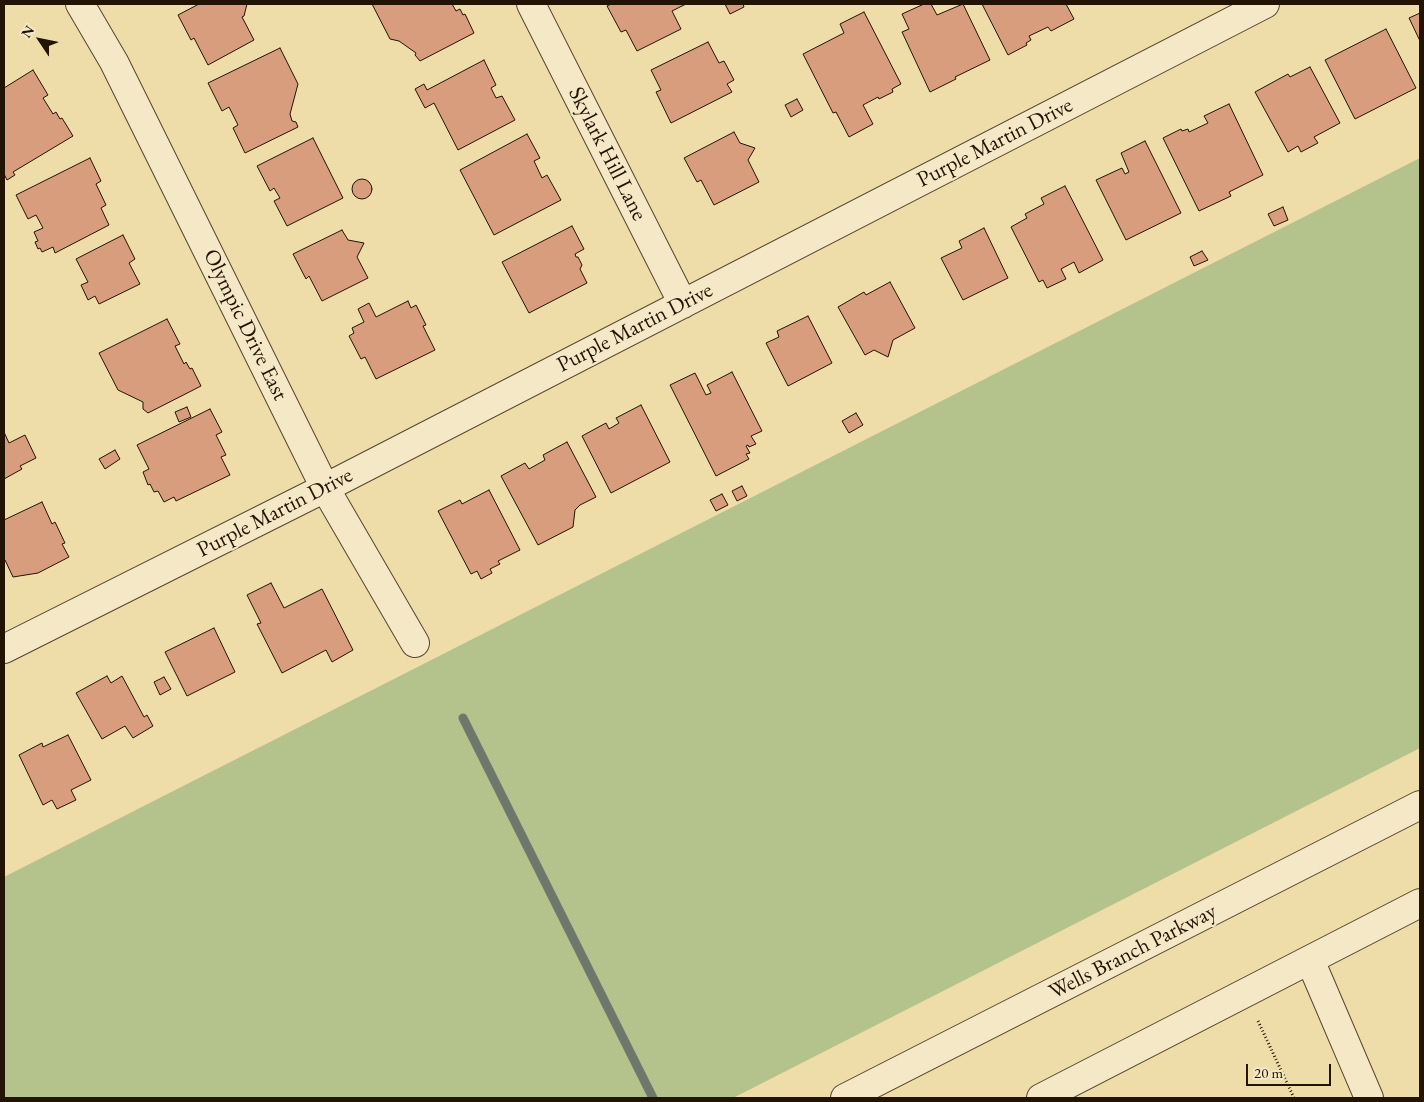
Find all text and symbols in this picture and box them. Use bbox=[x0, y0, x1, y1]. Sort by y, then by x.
north arrow bbox=[15, 15, 65, 65]
text: N bbox=[17, 22, 38, 41]
street label: Skylark Hill Lane bbox=[562, 83, 652, 225]
street label: Purple Martin Drive bbox=[913, 92, 1077, 194]
street label: Olympic Drive East bbox=[197, 245, 293, 405]
street label: Purple Martin Drive bbox=[553, 277, 717, 379]
street label: Purple Martin Drive bbox=[193, 462, 357, 564]
street label: Wells Branch Parkway bbox=[1045, 898, 1221, 1006]
scale bar bbox=[1249, 1054, 1334, 1086]
text: 20 m bbox=[1254, 1063, 1283, 1082]

